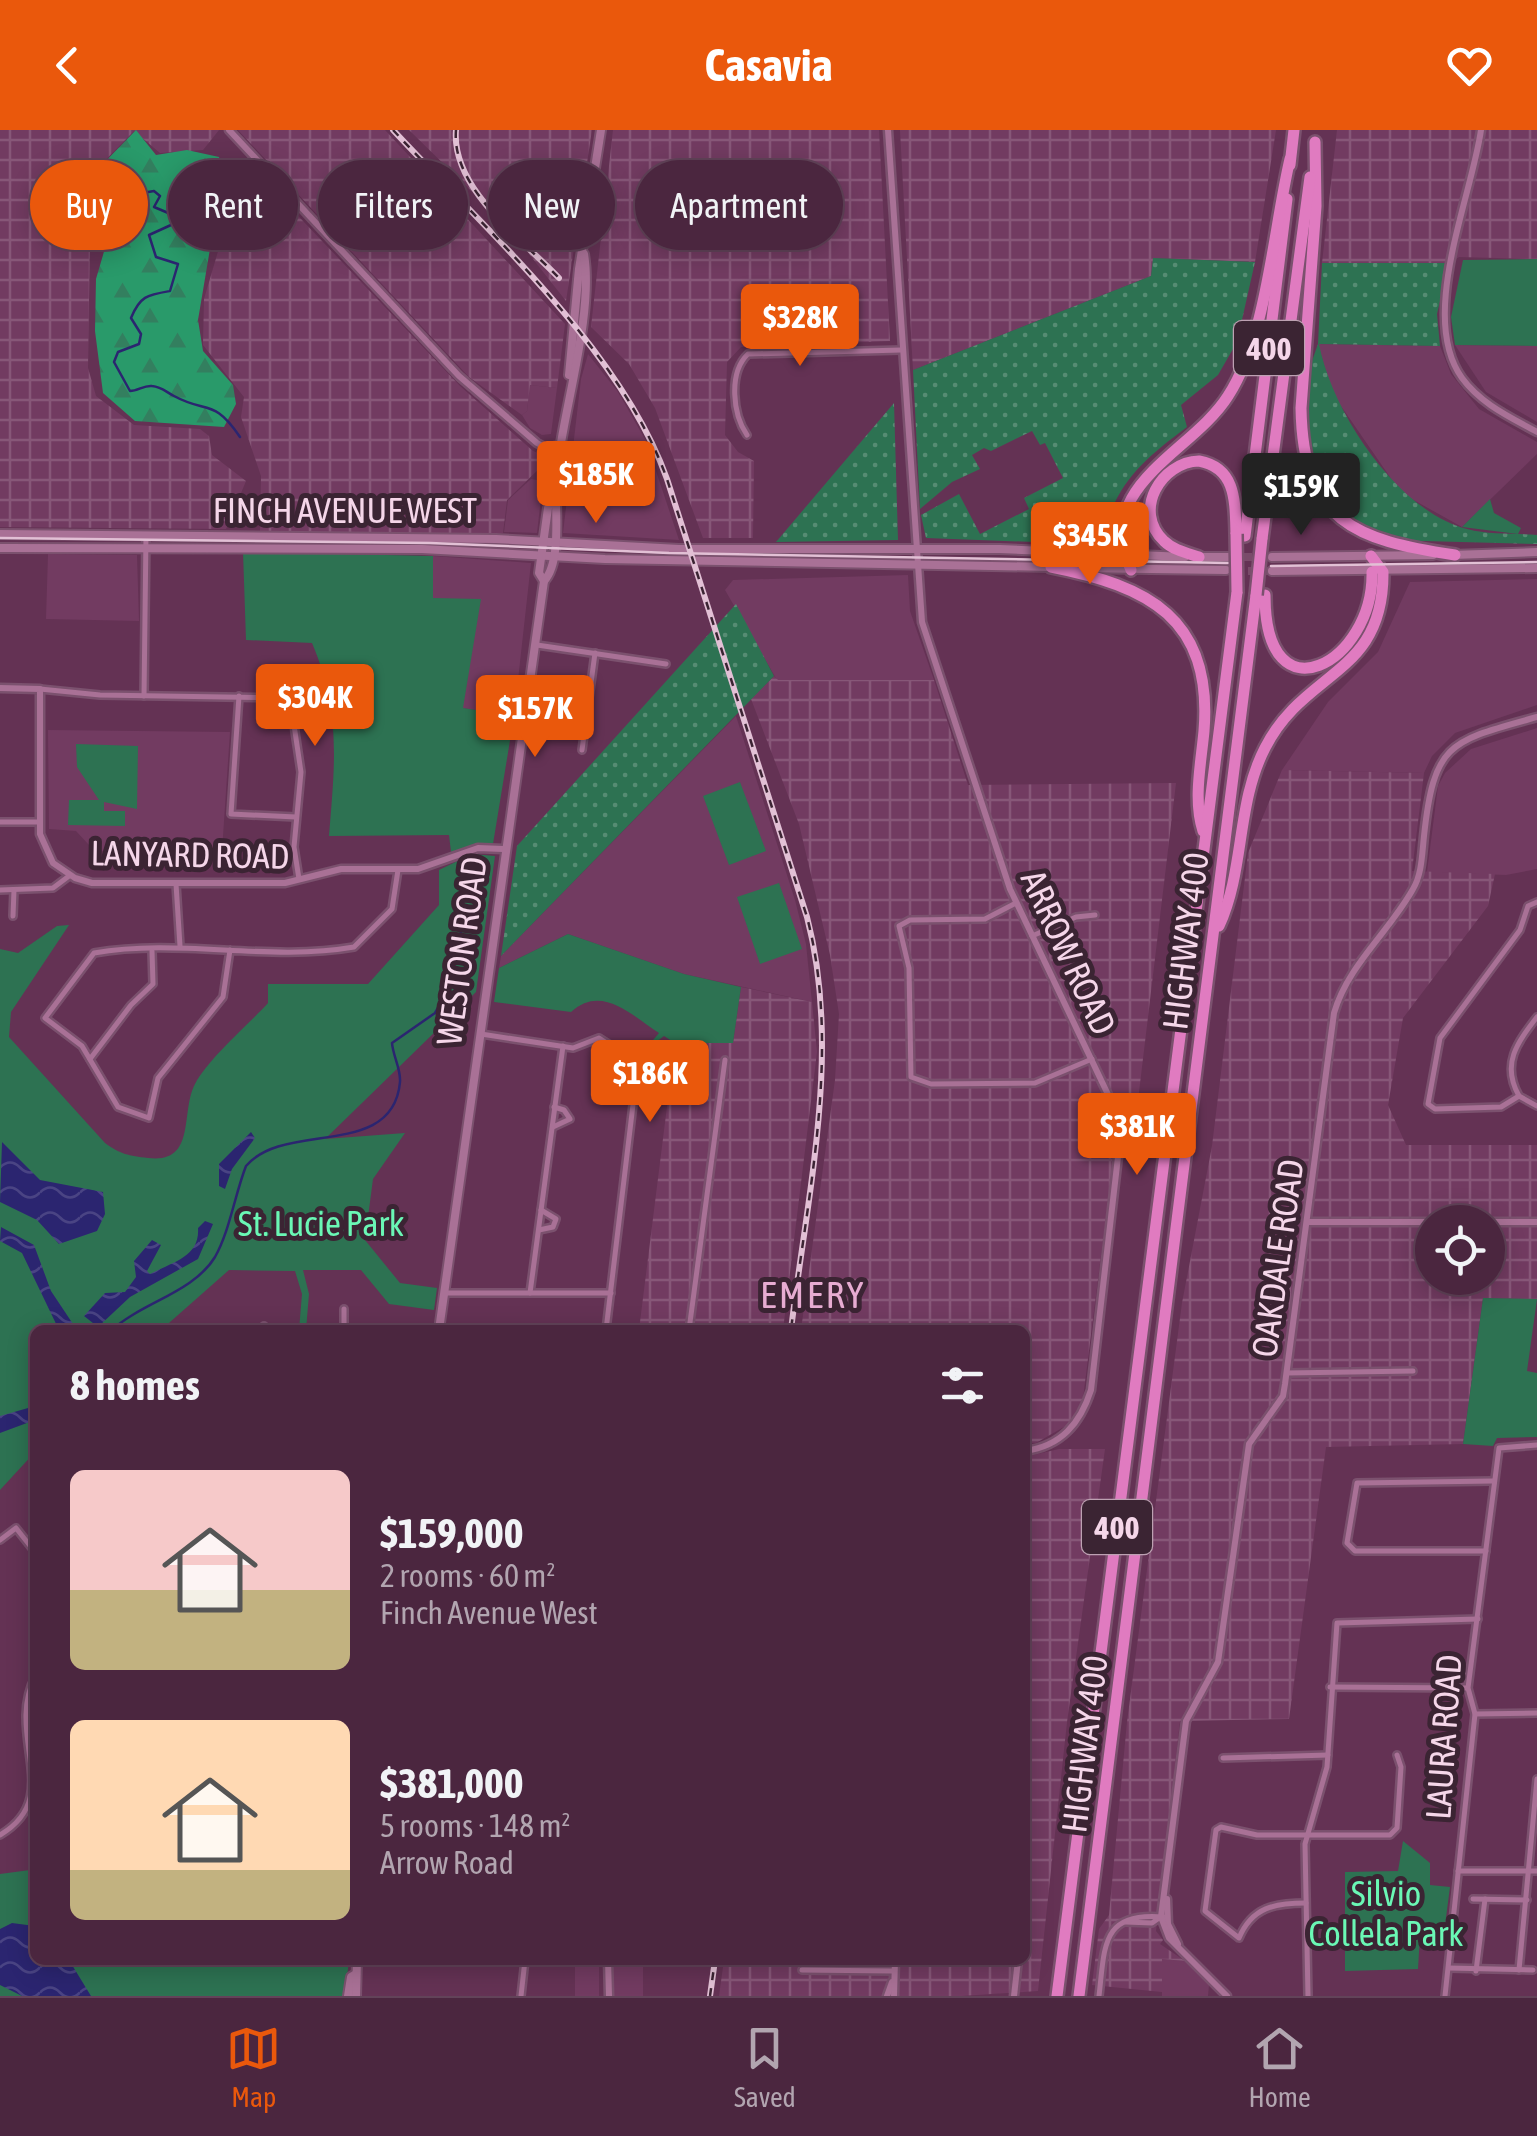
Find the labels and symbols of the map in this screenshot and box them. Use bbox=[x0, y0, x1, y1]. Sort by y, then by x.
pin: $328K bbox=[730, 284, 870, 369]
road number: 400 bbox=[1234, 321, 1304, 375]
pin: $185K bbox=[526, 441, 666, 526]
pin: $159K bbox=[1231, 453, 1371, 538]
street label: FINCH AVENUE WEST bbox=[213, 490, 477, 530]
pin: $345K bbox=[1020, 502, 1160, 587]
pin: $304K bbox=[245, 664, 385, 749]
pin: $157K bbox=[465, 675, 605, 760]
street label: LANYARD ROAD bbox=[90, 832, 290, 876]
street label: HIGHWAY 400 bbox=[1154, 850, 1216, 1032]
street label: WESTON ROAD bbox=[428, 854, 494, 1048]
street label: ARROW ROAD bbox=[1014, 864, 1124, 1040]
pin: $186K bbox=[580, 1040, 720, 1125]
pin: $381K bbox=[1067, 1093, 1207, 1178]
street label: OAKDALE ROAD bbox=[1243, 1157, 1311, 1359]
park label: St. Lucie Park bbox=[238, 1203, 404, 1243]
district label: EMERY bbox=[760, 1273, 866, 1316]
road number: 400 bbox=[1082, 1500, 1152, 1554]
street label: HIGHWAY 400 bbox=[1053, 1653, 1115, 1835]
street label: LAURA ROAD bbox=[1417, 1653, 1469, 1821]
park label: Silvio Collela Park bbox=[1308, 1873, 1464, 1953]

